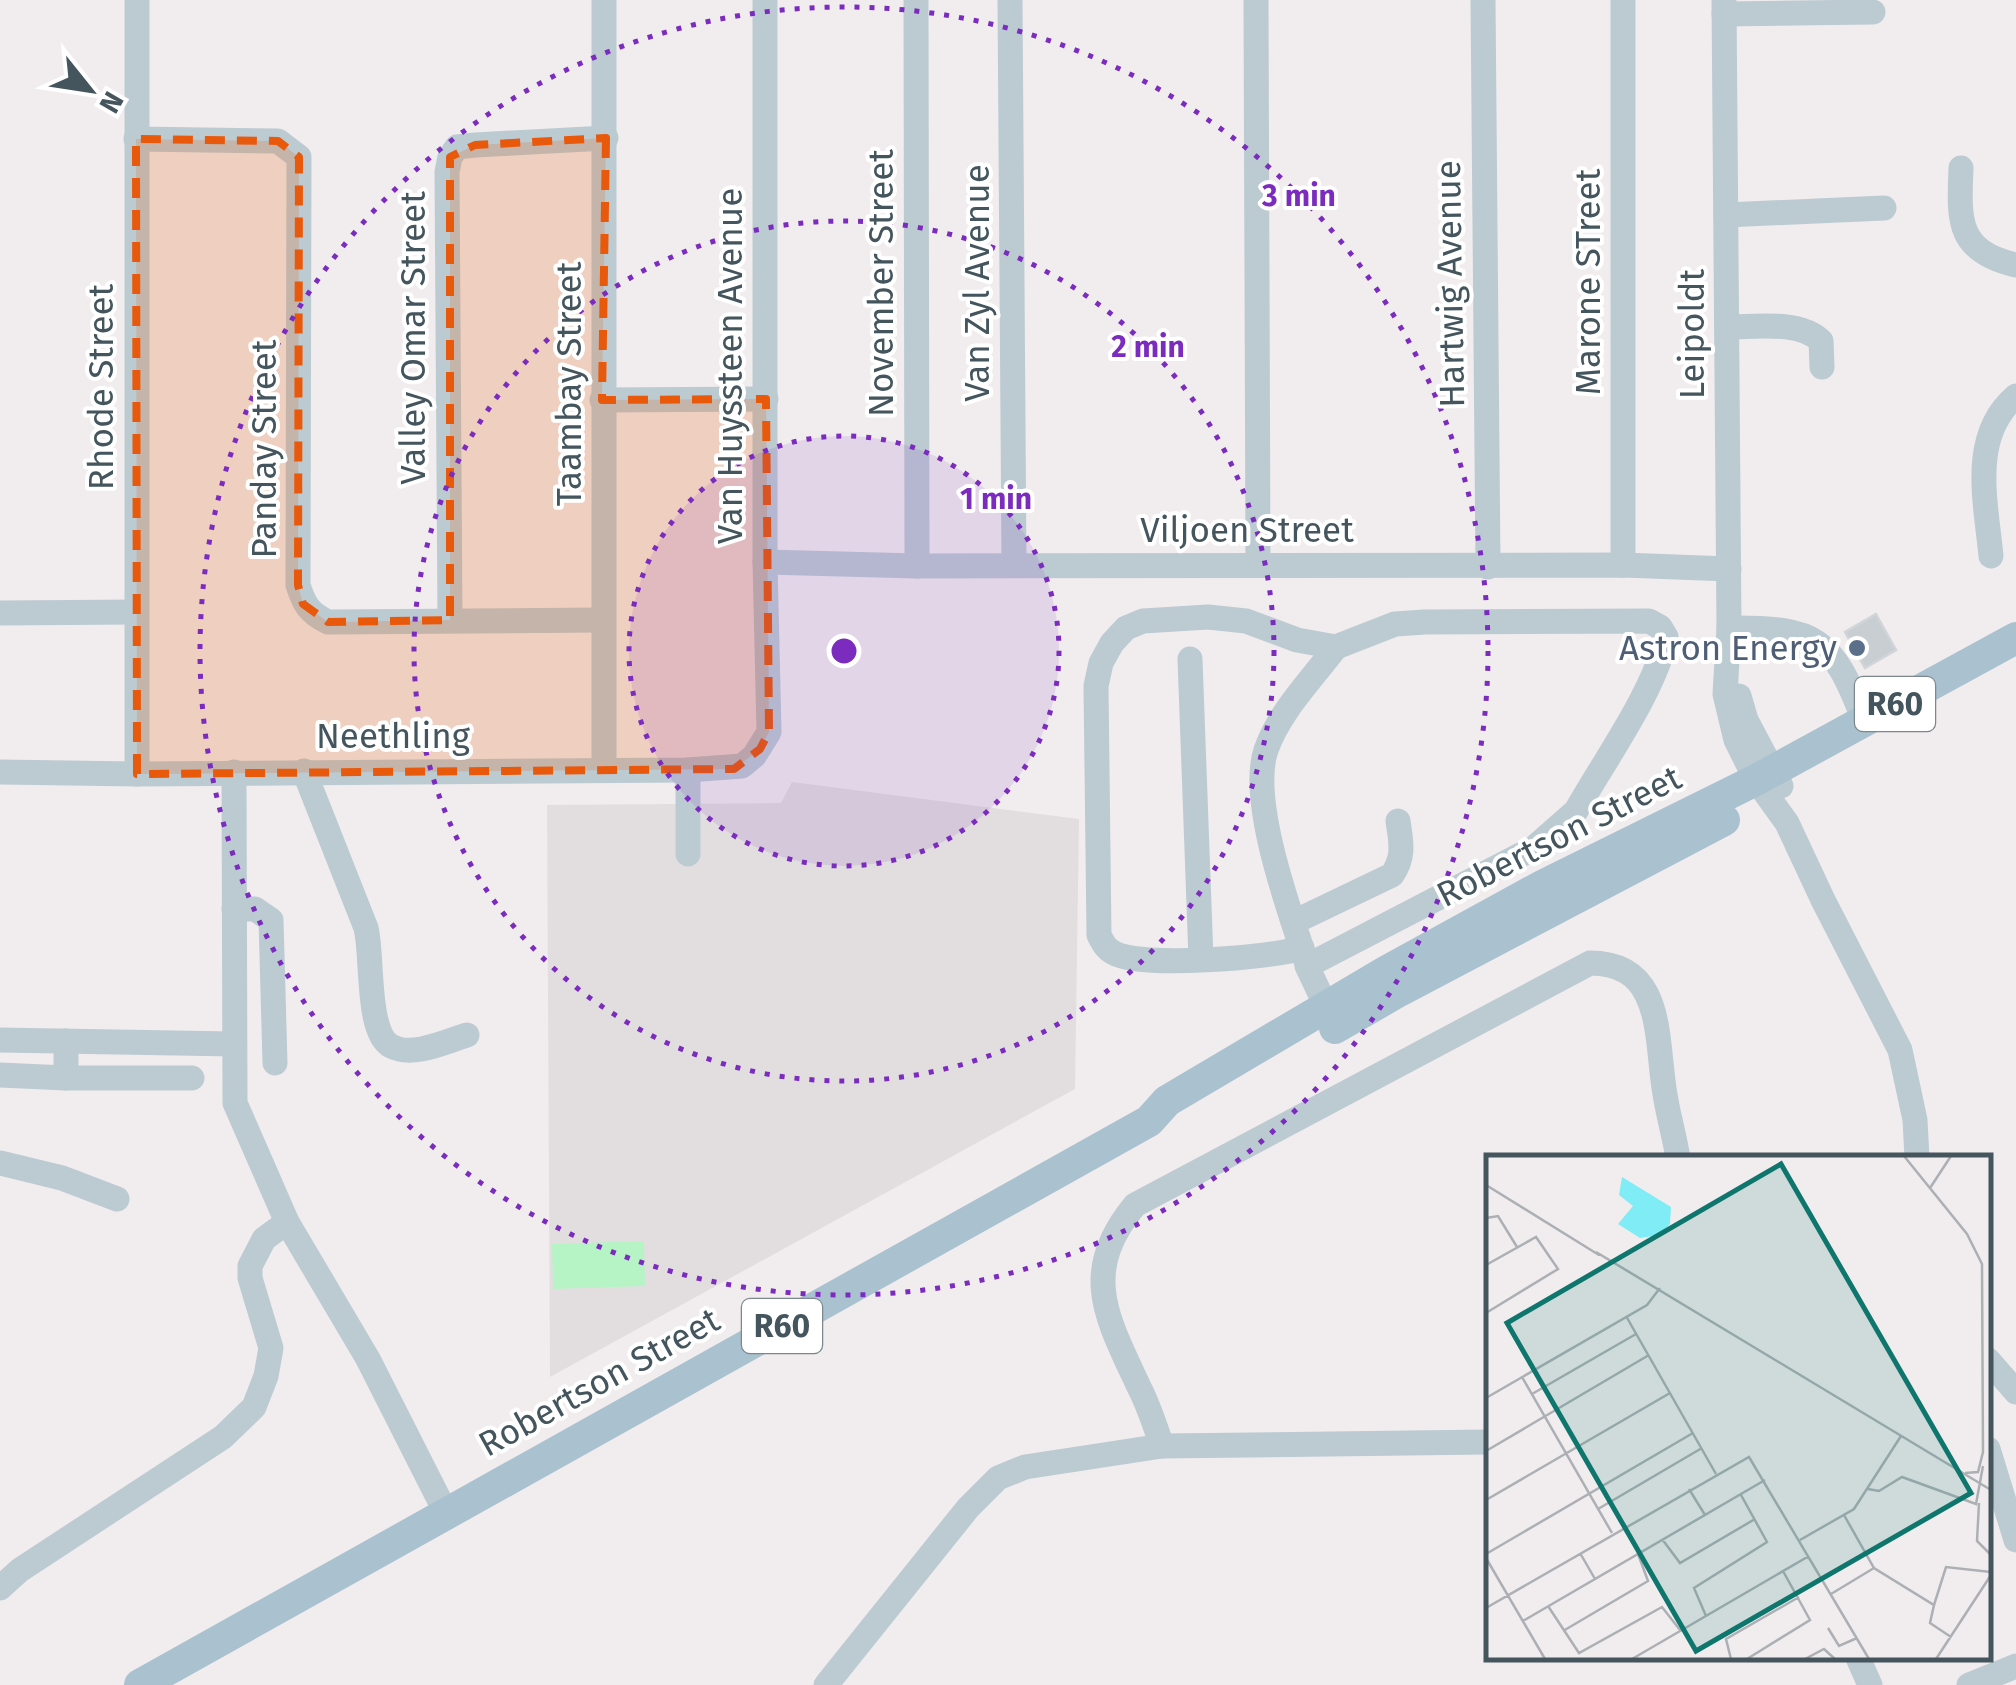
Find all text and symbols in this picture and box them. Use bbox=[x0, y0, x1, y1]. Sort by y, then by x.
north arrow bbox=[40, 40, 140, 140]
text: N bbox=[92, 86, 130, 119]
street label: November Street bbox=[860, 149, 902, 417]
street label: Hartwig Avenue bbox=[1427, 160, 1473, 408]
street label: Van Zyl Avenue bbox=[956, 164, 998, 402]
street label: Marone STreet bbox=[1567, 168, 1609, 395]
text: 3 min bbox=[1261, 178, 1336, 214]
street label: Van Huyssteen Avenue bbox=[709, 188, 751, 544]
street label: Valley Omar Street bbox=[392, 191, 434, 485]
street label: Taambay Street bbox=[548, 261, 590, 506]
street label: Leipoldt bbox=[1671, 268, 1713, 399]
street label: Rhode Street bbox=[80, 283, 122, 490]
text: 2 min bbox=[1111, 329, 1185, 365]
street label: Panday Street bbox=[243, 339, 285, 558]
text: 1 min bbox=[960, 481, 1032, 517]
street label: Viljoen Street bbox=[1140, 509, 1354, 551]
place label: Astron Energy bbox=[1619, 627, 1837, 669]
centre of rings bbox=[826, 633, 862, 669]
marker: Astron Energy bbox=[1846, 637, 1868, 659]
road number: R60 bbox=[1855, 677, 1935, 731]
street label: Neethling bbox=[316, 715, 471, 757]
street label: Robertson Street bbox=[1430, 756, 1689, 916]
inset map bbox=[1486, 1155, 1991, 1660]
street label: Robertson Street bbox=[471, 1298, 727, 1465]
road number: R60 bbox=[742, 1299, 822, 1353]

